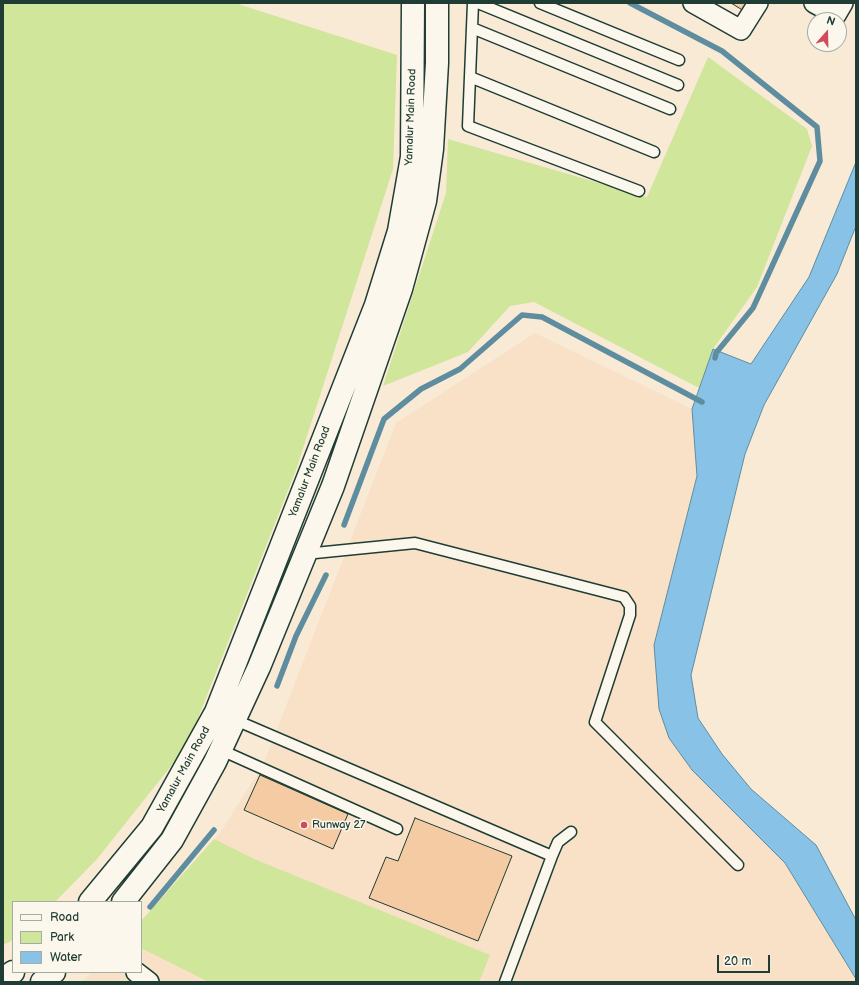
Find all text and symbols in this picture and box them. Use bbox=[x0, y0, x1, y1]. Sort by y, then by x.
north arrow bbox=[807, 12, 847, 52]
text: N bbox=[825, 14, 837, 29]
street label: Yamalur Main Road bbox=[403, 68, 419, 166]
street label: Yamalur Main Road bbox=[287, 425, 333, 519]
street label: Yamalur Main Road bbox=[155, 725, 213, 815]
place label: Runway 27 bbox=[312, 818, 365, 832]
marker: Runway 27 bbox=[299, 820, 309, 830]
legend bbox=[12, 901, 142, 973]
text: Road bbox=[50, 910, 79, 925]
text: Park bbox=[50, 930, 74, 945]
scale bar bbox=[719, 947, 772, 973]
text: Water bbox=[50, 950, 82, 965]
text: 20 m bbox=[724, 954, 751, 969]

